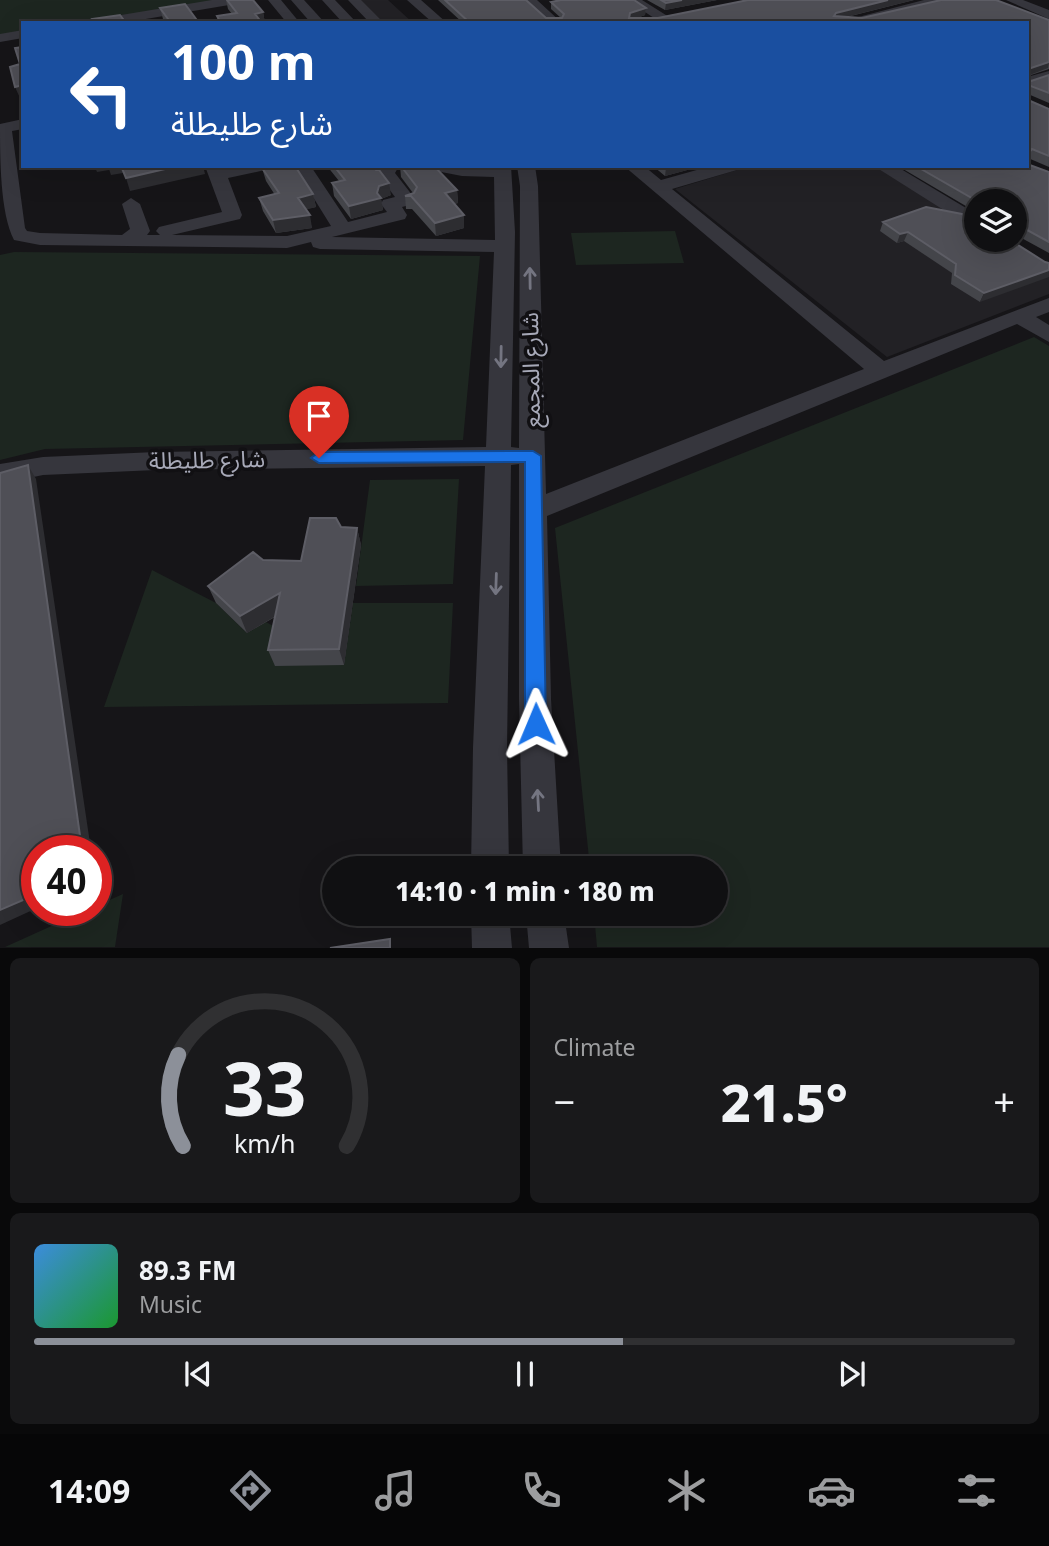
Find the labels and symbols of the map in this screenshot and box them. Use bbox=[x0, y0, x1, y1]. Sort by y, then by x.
one-way arrow bbox=[523, 267, 537, 290]
street label: شارع المجمع bbox=[513, 312, 549, 428]
one-way arrow bbox=[494, 345, 507, 368]
pin bbox=[289, 386, 349, 458]
street label: شارع طليطلة bbox=[149, 442, 265, 478]
one-way arrow bbox=[489, 572, 502, 595]
position arrow bbox=[499, 687, 573, 761]
one-way arrow bbox=[531, 789, 544, 812]
speed limit sign: 40 bbox=[21, 835, 112, 926]

